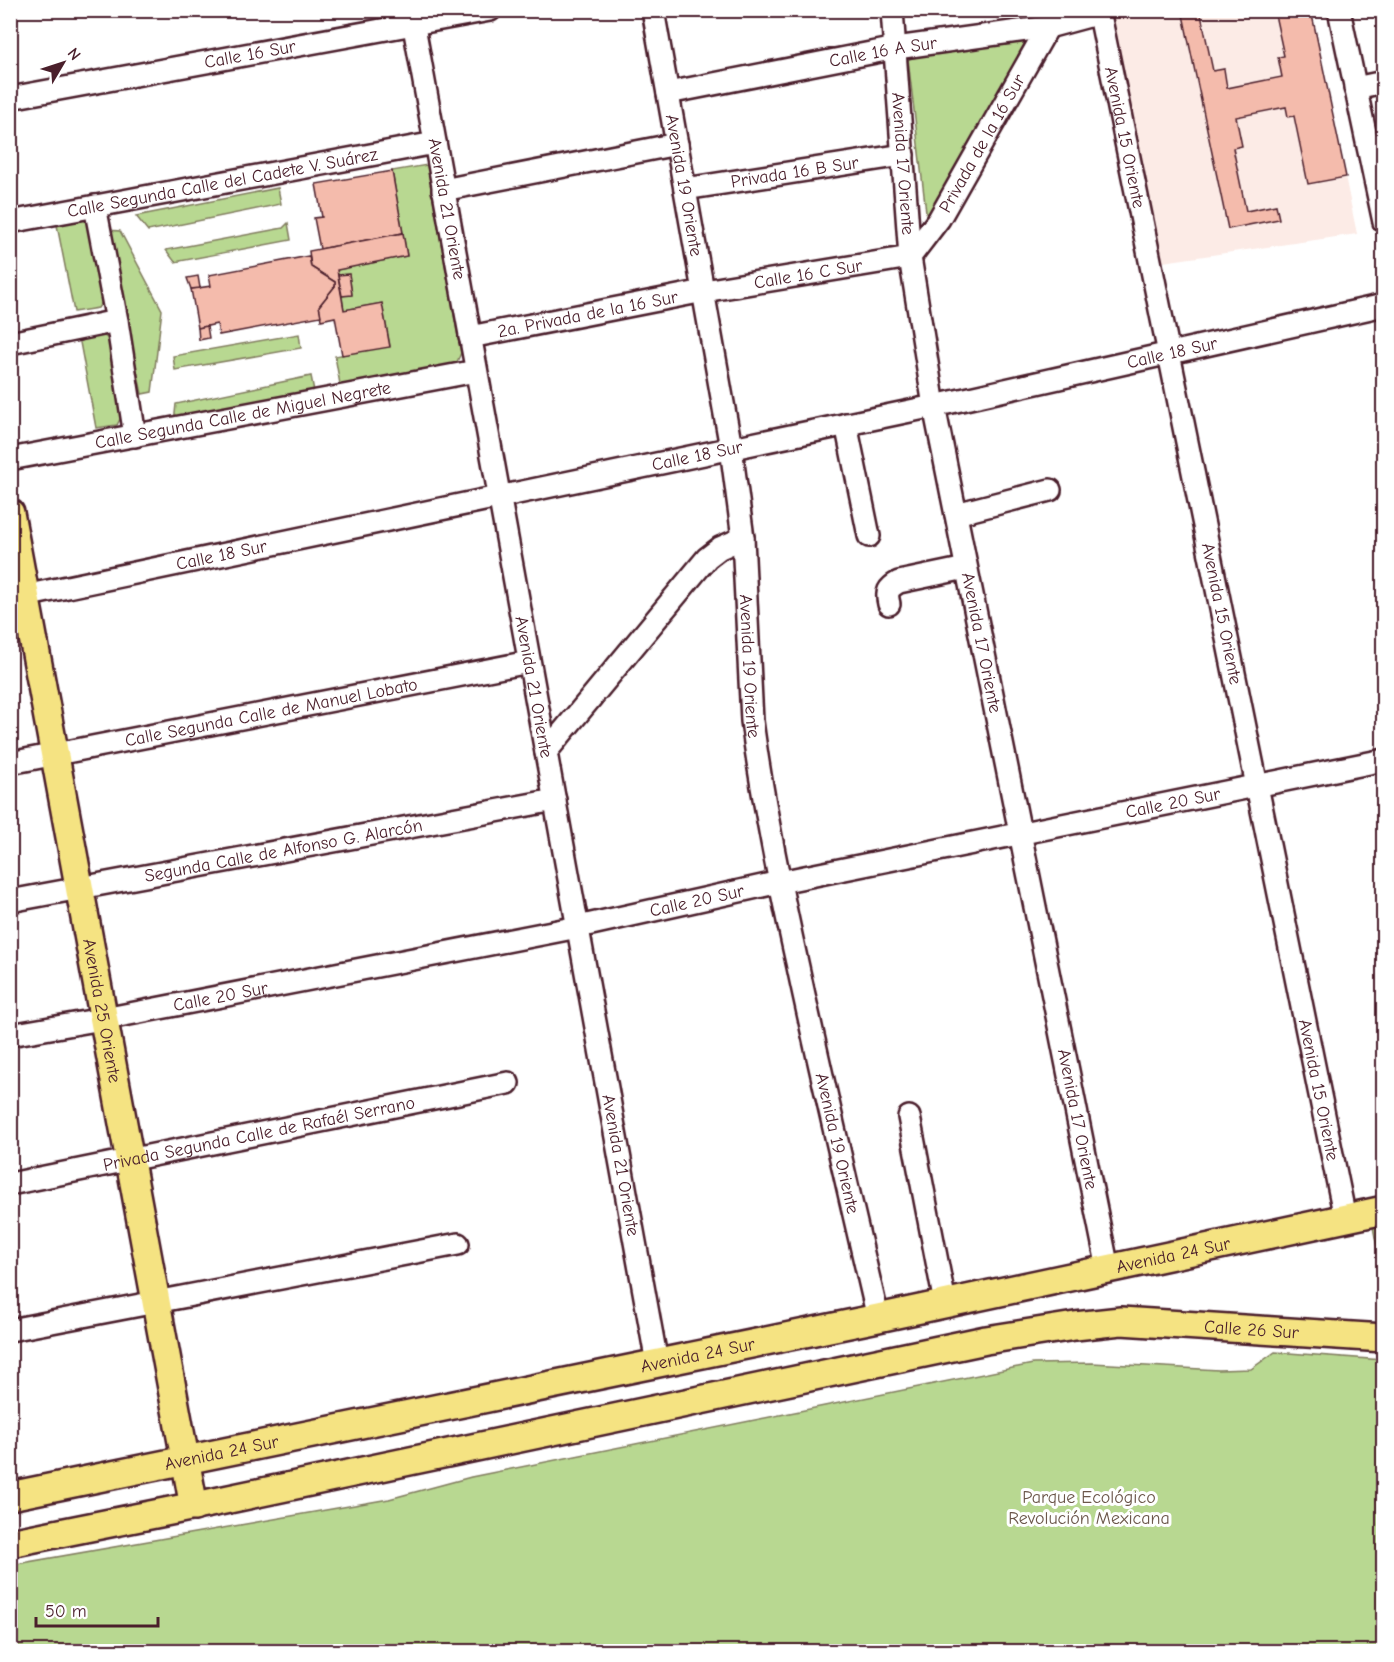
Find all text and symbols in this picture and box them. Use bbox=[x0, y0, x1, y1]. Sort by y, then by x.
street label: Calle 16 A Sur bbox=[827, 32, 939, 71]
north arrow bbox=[33, 33, 93, 93]
street label: Calle 16 Sur bbox=[203, 35, 298, 73]
text: N bbox=[64, 44, 84, 64]
street label: Avenida 15 Oriente bbox=[1100, 65, 1150, 210]
street label: Privada de la 16 Sur bbox=[934, 70, 1030, 216]
street label: Avenida 17 Oriente bbox=[888, 92, 919, 236]
street label: Avenida 19 Oriente bbox=[661, 113, 707, 258]
street label: Avenida 21 Oriente bbox=[424, 136, 470, 281]
street label: Calle Segunda Calle del Cadete V. Suárez bbox=[66, 143, 379, 222]
street label: Privada 16 B Sur bbox=[729, 151, 861, 192]
street label: Calle 16 C Sur bbox=[752, 254, 865, 293]
street label: 2a. Privada de la 16 Sur bbox=[496, 286, 681, 342]
street label: Calle 18 Sur bbox=[1125, 332, 1220, 373]
street label: Calle Segunda Calle de Miguel Negrete bbox=[93, 377, 393, 453]
street label: Calle 18 Sur bbox=[650, 436, 745, 475]
street label: Calle 18 Sur bbox=[174, 535, 269, 575]
street label: Avenida 15 Oriente bbox=[1197, 541, 1247, 686]
street label: Avenida 17 Oriente bbox=[957, 571, 1006, 715]
street label: Avenida 19 Oriente bbox=[735, 594, 765, 739]
street label: Avenida 21 Oriente bbox=[511, 614, 557, 759]
street label: Calle Segunda Calle de Manuel Lobato bbox=[123, 673, 419, 751]
street label: Calle 20 Sur bbox=[1124, 783, 1223, 822]
street label: Segunda Calle de Alfonso G. Alarcón bbox=[143, 814, 424, 886]
street label: Calle 20 Sur bbox=[648, 880, 747, 921]
street label: Avenida 25 Oriente bbox=[78, 937, 126, 1084]
street label: Calle 20 Sur bbox=[171, 977, 270, 1016]
street label: Avenida 15 Oriente bbox=[1294, 1017, 1344, 1162]
street label: Avenida 17 Oriente bbox=[1053, 1047, 1102, 1191]
street label: Avenida 19 Oriente bbox=[811, 1071, 864, 1216]
street label: Privada Segunda Calle de Rafaél Serrano bbox=[101, 1092, 417, 1175]
street label: Avenida 21 Oriente bbox=[598, 1093, 644, 1238]
street label: Avenida 24 Sur bbox=[1114, 1232, 1233, 1277]
street label: Calle 26 Sur bbox=[1203, 1316, 1300, 1343]
street label: Avenida 24 Sur bbox=[639, 1333, 757, 1377]
street label: Avenida 24 Sur bbox=[163, 1431, 281, 1475]
park label: Parque Ecológico Revolución Mexicana bbox=[1008, 1487, 1170, 1529]
scale bar bbox=[36, 1590, 158, 1628]
text: 50 m bbox=[45, 1601, 87, 1622]

